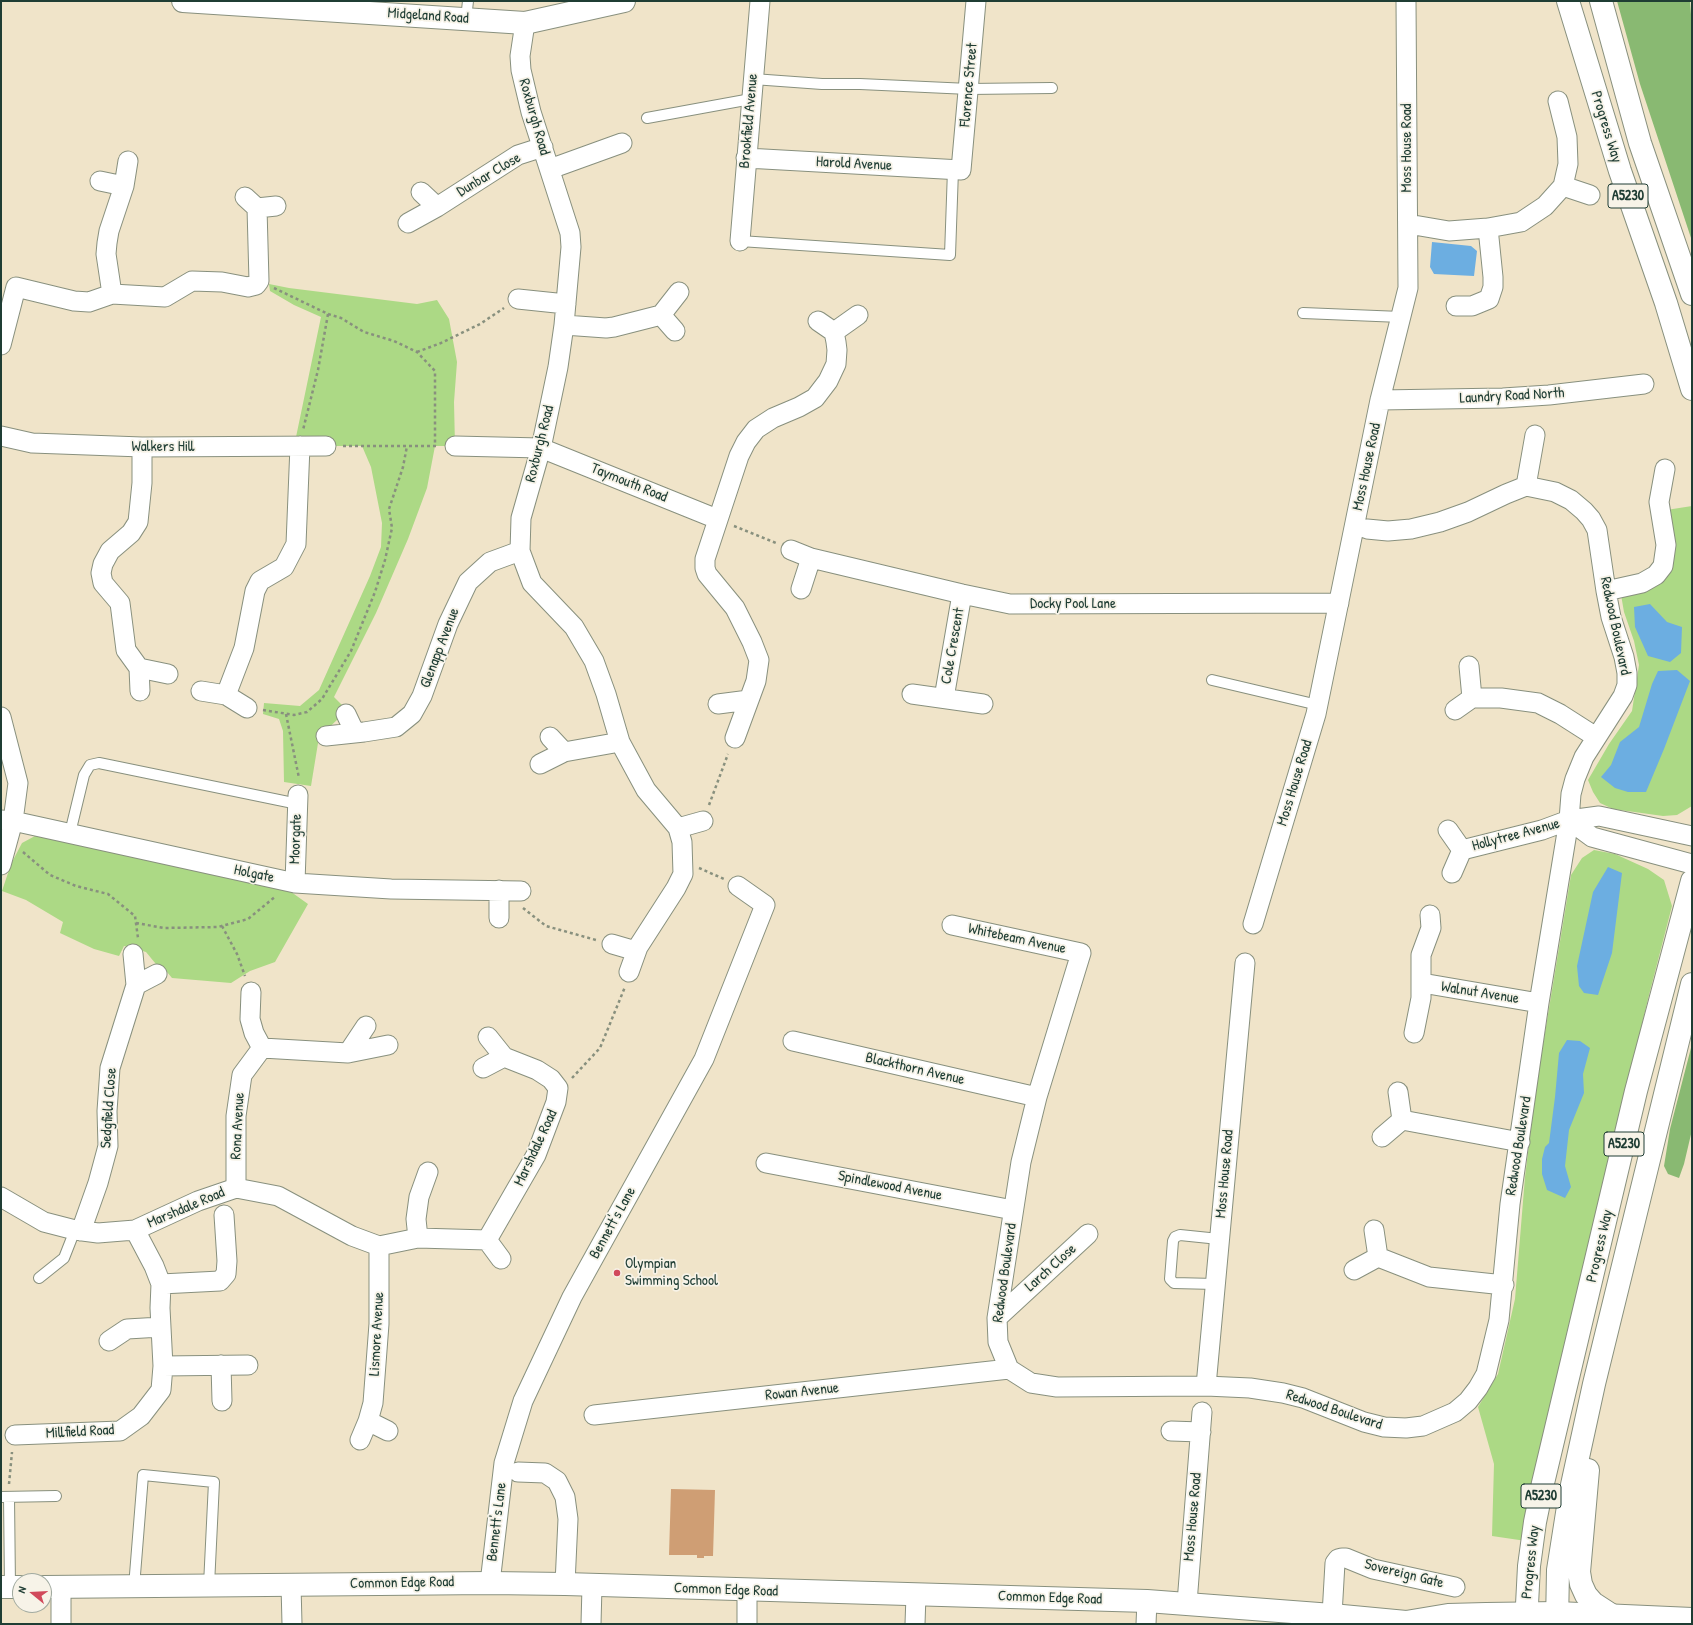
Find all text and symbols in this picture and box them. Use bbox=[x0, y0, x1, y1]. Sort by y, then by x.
street label: Midgeland Road bbox=[387, 4, 469, 28]
street label: Florence Street bbox=[956, 42, 982, 128]
street label: Brookfield Avenue bbox=[736, 73, 762, 169]
street label: Roxburgh Road bbox=[515, 77, 553, 157]
street label: Progress Way bbox=[1587, 89, 1625, 165]
street label: Moss House Road bbox=[1398, 104, 1416, 192]
street label: Dunbar Close bbox=[454, 149, 524, 201]
street label: Harold Avenue bbox=[816, 153, 892, 175]
road number: A5230 bbox=[1608, 184, 1648, 208]
street label: Laundry Road North bbox=[1459, 384, 1565, 408]
street label: Roxburgh Road bbox=[522, 404, 558, 484]
street label: Moss House Road bbox=[1349, 422, 1385, 512]
street label: Walkers Hill bbox=[131, 438, 195, 456]
street label: Taymouth Road bbox=[588, 459, 670, 507]
street label: Redwood Boulevard bbox=[1596, 575, 1634, 677]
street label: Docky Pool Lane bbox=[1030, 595, 1116, 613]
street label: Glenapp Avenue bbox=[417, 605, 463, 691]
street label: Cole Crescent bbox=[937, 606, 969, 686]
street label: Moss House Road bbox=[1273, 738, 1317, 828]
street label: Moorgate bbox=[286, 813, 306, 865]
street label: Hollytree Avenue bbox=[1470, 815, 1562, 855]
street label: Holgate bbox=[232, 861, 276, 887]
street label: Whitebeam Avenue bbox=[966, 920, 1068, 958]
street label: Walnut Avenue bbox=[1440, 978, 1520, 1008]
street label: Blackthorn Avenue bbox=[864, 1049, 966, 1089]
street label: Sedgfield Close bbox=[97, 1067, 121, 1149]
street label: Rona Avenue bbox=[227, 1092, 249, 1160]
street label: Redwood Boulevard bbox=[1502, 1095, 1536, 1197]
street label: Marshdale Road bbox=[510, 1107, 562, 1189]
street label: Moss House Road bbox=[1212, 1129, 1238, 1219]
road number: A5230 bbox=[1604, 1132, 1644, 1156]
street label: Spindlewood Avenue bbox=[836, 1167, 944, 1205]
street label: Marshdale Road bbox=[145, 1184, 227, 1232]
street label: Bennett's Lane bbox=[586, 1184, 640, 1262]
street label: Progress Way bbox=[1583, 1208, 1617, 1284]
street label: Redwood Boulevard bbox=[989, 1222, 1021, 1324]
street label: Larch Close bbox=[1022, 1240, 1080, 1296]
place label: Olympian Swimming School bbox=[625, 1255, 718, 1290]
marker: Olympian Swimming School bbox=[612, 1268, 622, 1278]
street label: Lismore Avenue bbox=[366, 1291, 388, 1377]
street label: Rowan Avenue bbox=[764, 1379, 840, 1405]
street label: Redwood Boulevard bbox=[1284, 1386, 1384, 1434]
street label: Millfield Road bbox=[45, 1421, 115, 1443]
street label: Moss House Road bbox=[1180, 1472, 1206, 1562]
street label: Bennett's Lane bbox=[483, 1482, 511, 1562]
road number: A5230 bbox=[1521, 1484, 1561, 1508]
street label: Progress Way bbox=[1518, 1524, 1544, 1600]
street label: Sovereign Gate bbox=[1362, 1555, 1446, 1593]
north arrow bbox=[12, 1573, 52, 1613]
street label: Common Edge Road bbox=[350, 1573, 454, 1593]
street label: Common Edge Road bbox=[674, 1579, 778, 1601]
text: N bbox=[14, 1585, 29, 1595]
street label: Common Edge Road bbox=[998, 1587, 1102, 1609]

